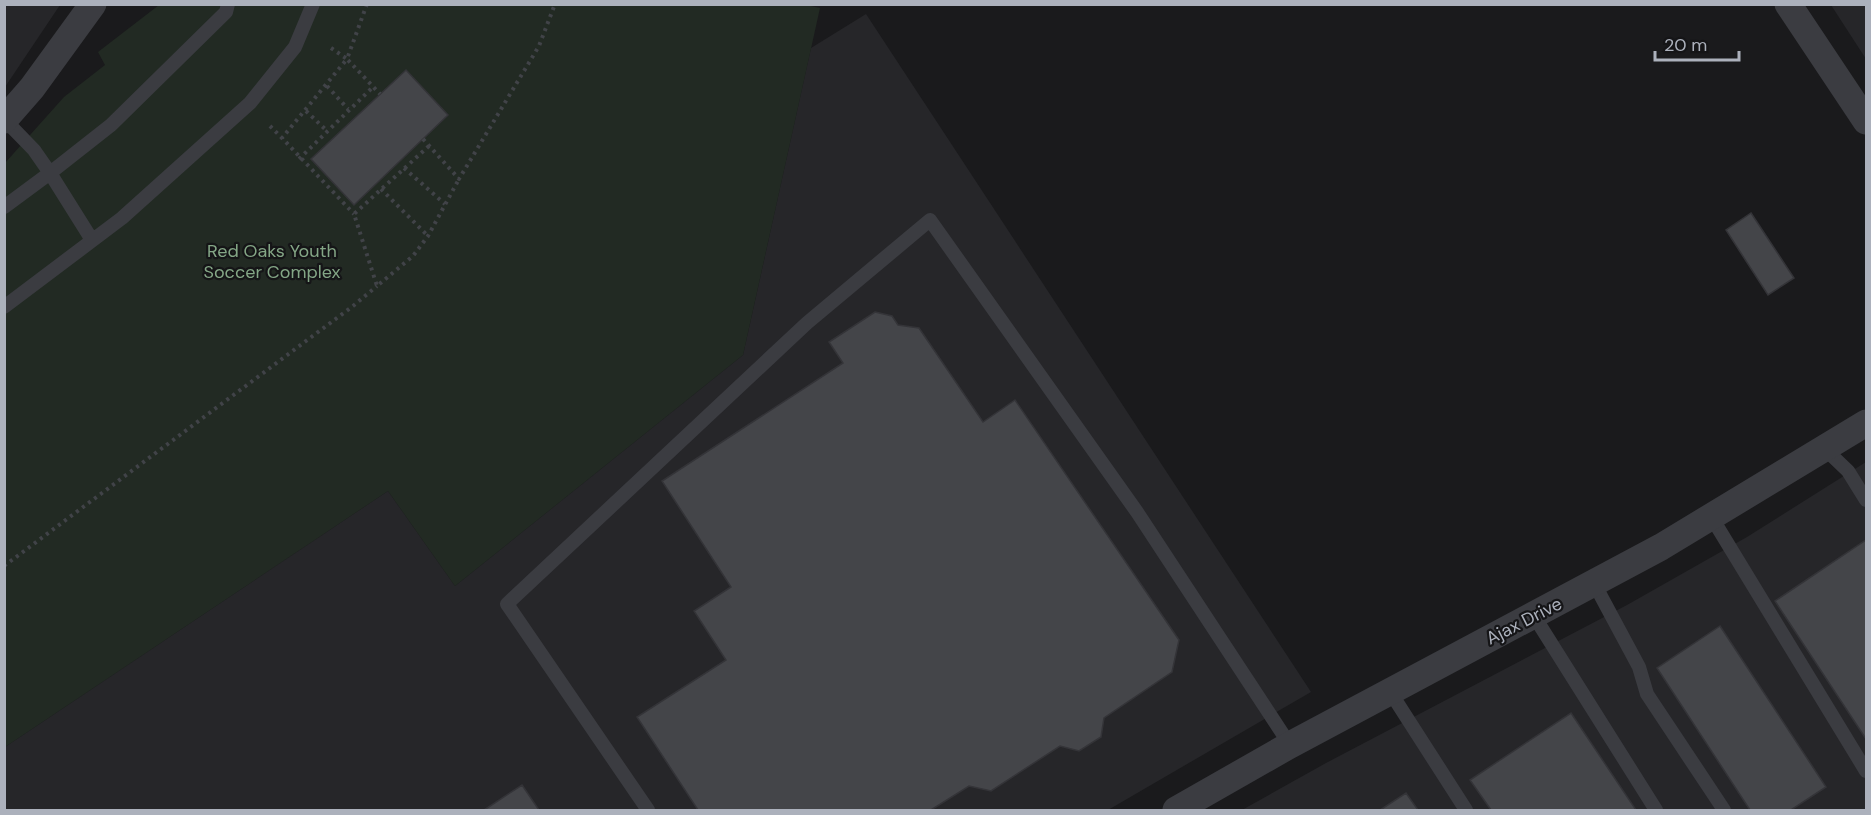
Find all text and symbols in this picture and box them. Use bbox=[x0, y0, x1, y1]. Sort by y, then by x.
scale bar bbox=[1655, 24, 1739, 62]
text: 20 m bbox=[1664, 33, 1707, 57]
park label: Red Oaks Youth Soccer Complex bbox=[203, 239, 341, 284]
street label: Ajax Drive bbox=[1482, 592, 1566, 650]

